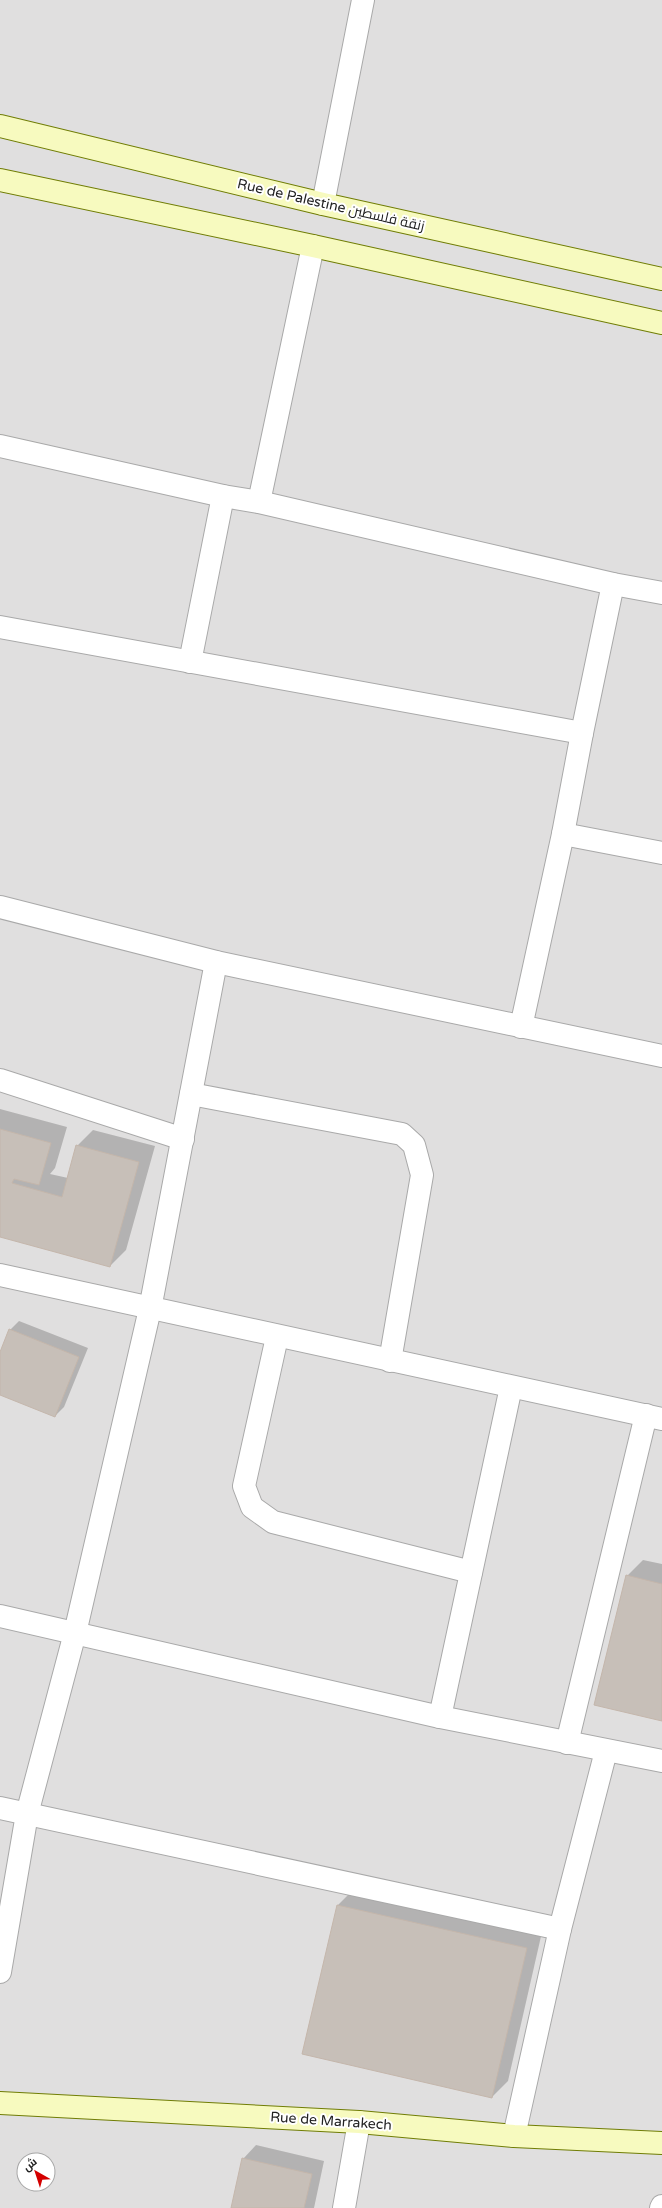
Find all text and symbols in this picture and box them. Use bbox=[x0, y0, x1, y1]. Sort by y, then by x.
street label: Rue de Palestine زنقة فلسطين bbox=[236, 175, 426, 235]
street label: Rue de Marrakech bbox=[270, 2108, 392, 2134]
north arrow bbox=[16, 2152, 56, 2192]
text: ش bbox=[20, 2155, 40, 2174]

